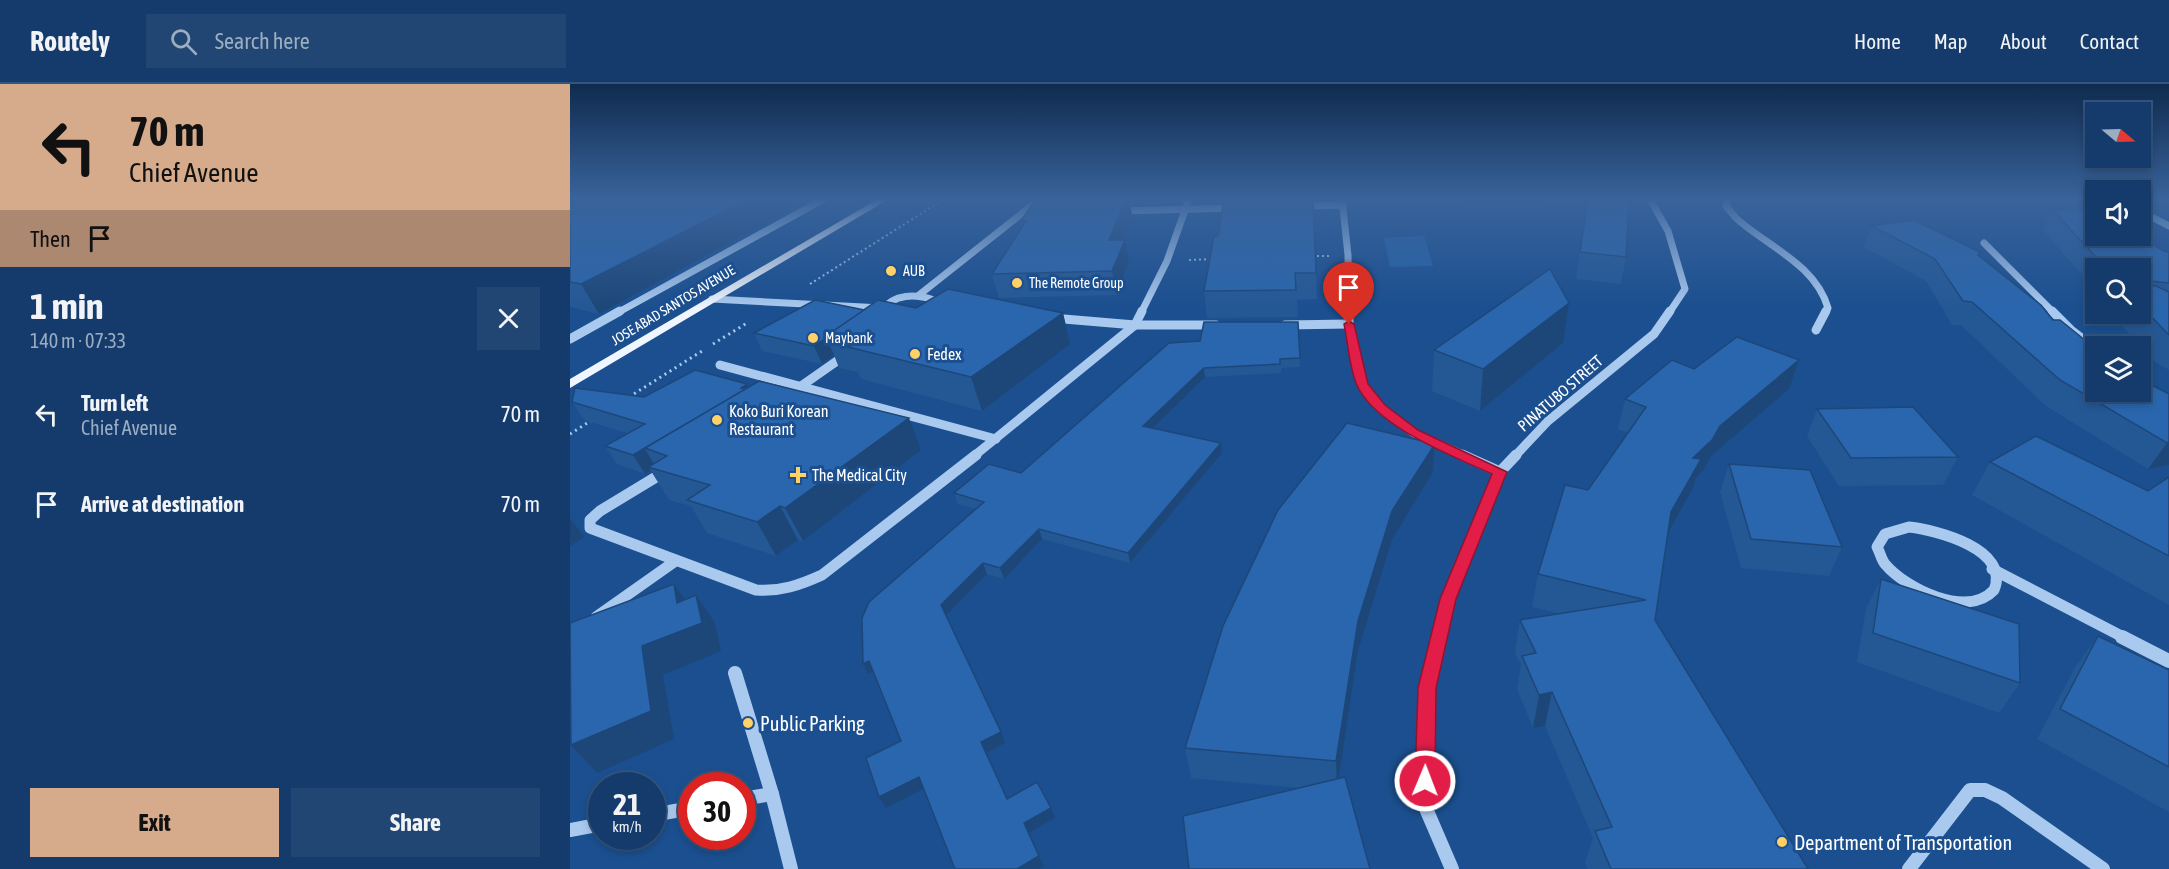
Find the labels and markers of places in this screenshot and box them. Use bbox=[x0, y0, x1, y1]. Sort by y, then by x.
pin bbox=[1323, 262, 1374, 324]
place label: AUB bbox=[903, 263, 925, 279]
marker: AUB bbox=[884, 264, 898, 278]
place label: The Remote Group bbox=[1029, 275, 1124, 291]
marker: The Remote Group bbox=[1010, 276, 1024, 290]
place label: Maybank bbox=[825, 330, 873, 346]
marker: Maybank bbox=[806, 331, 820, 345]
place label: Fedex bbox=[927, 345, 962, 363]
marker: Fedex bbox=[908, 347, 922, 361]
place label: Koko Buri Korean Restaurant bbox=[729, 402, 829, 438]
marker: Koko Buri Korean Restaurant bbox=[710, 413, 724, 427]
marker: The Medical City bbox=[789, 466, 807, 484]
place label: The Medical City bbox=[812, 466, 907, 485]
place label: Public Parking bbox=[760, 712, 865, 735]
marker: Public Parking bbox=[741, 716, 755, 730]
place label: Department of Transportation bbox=[1794, 831, 2012, 854]
marker: Department of Transportation bbox=[1775, 835, 1789, 849]

